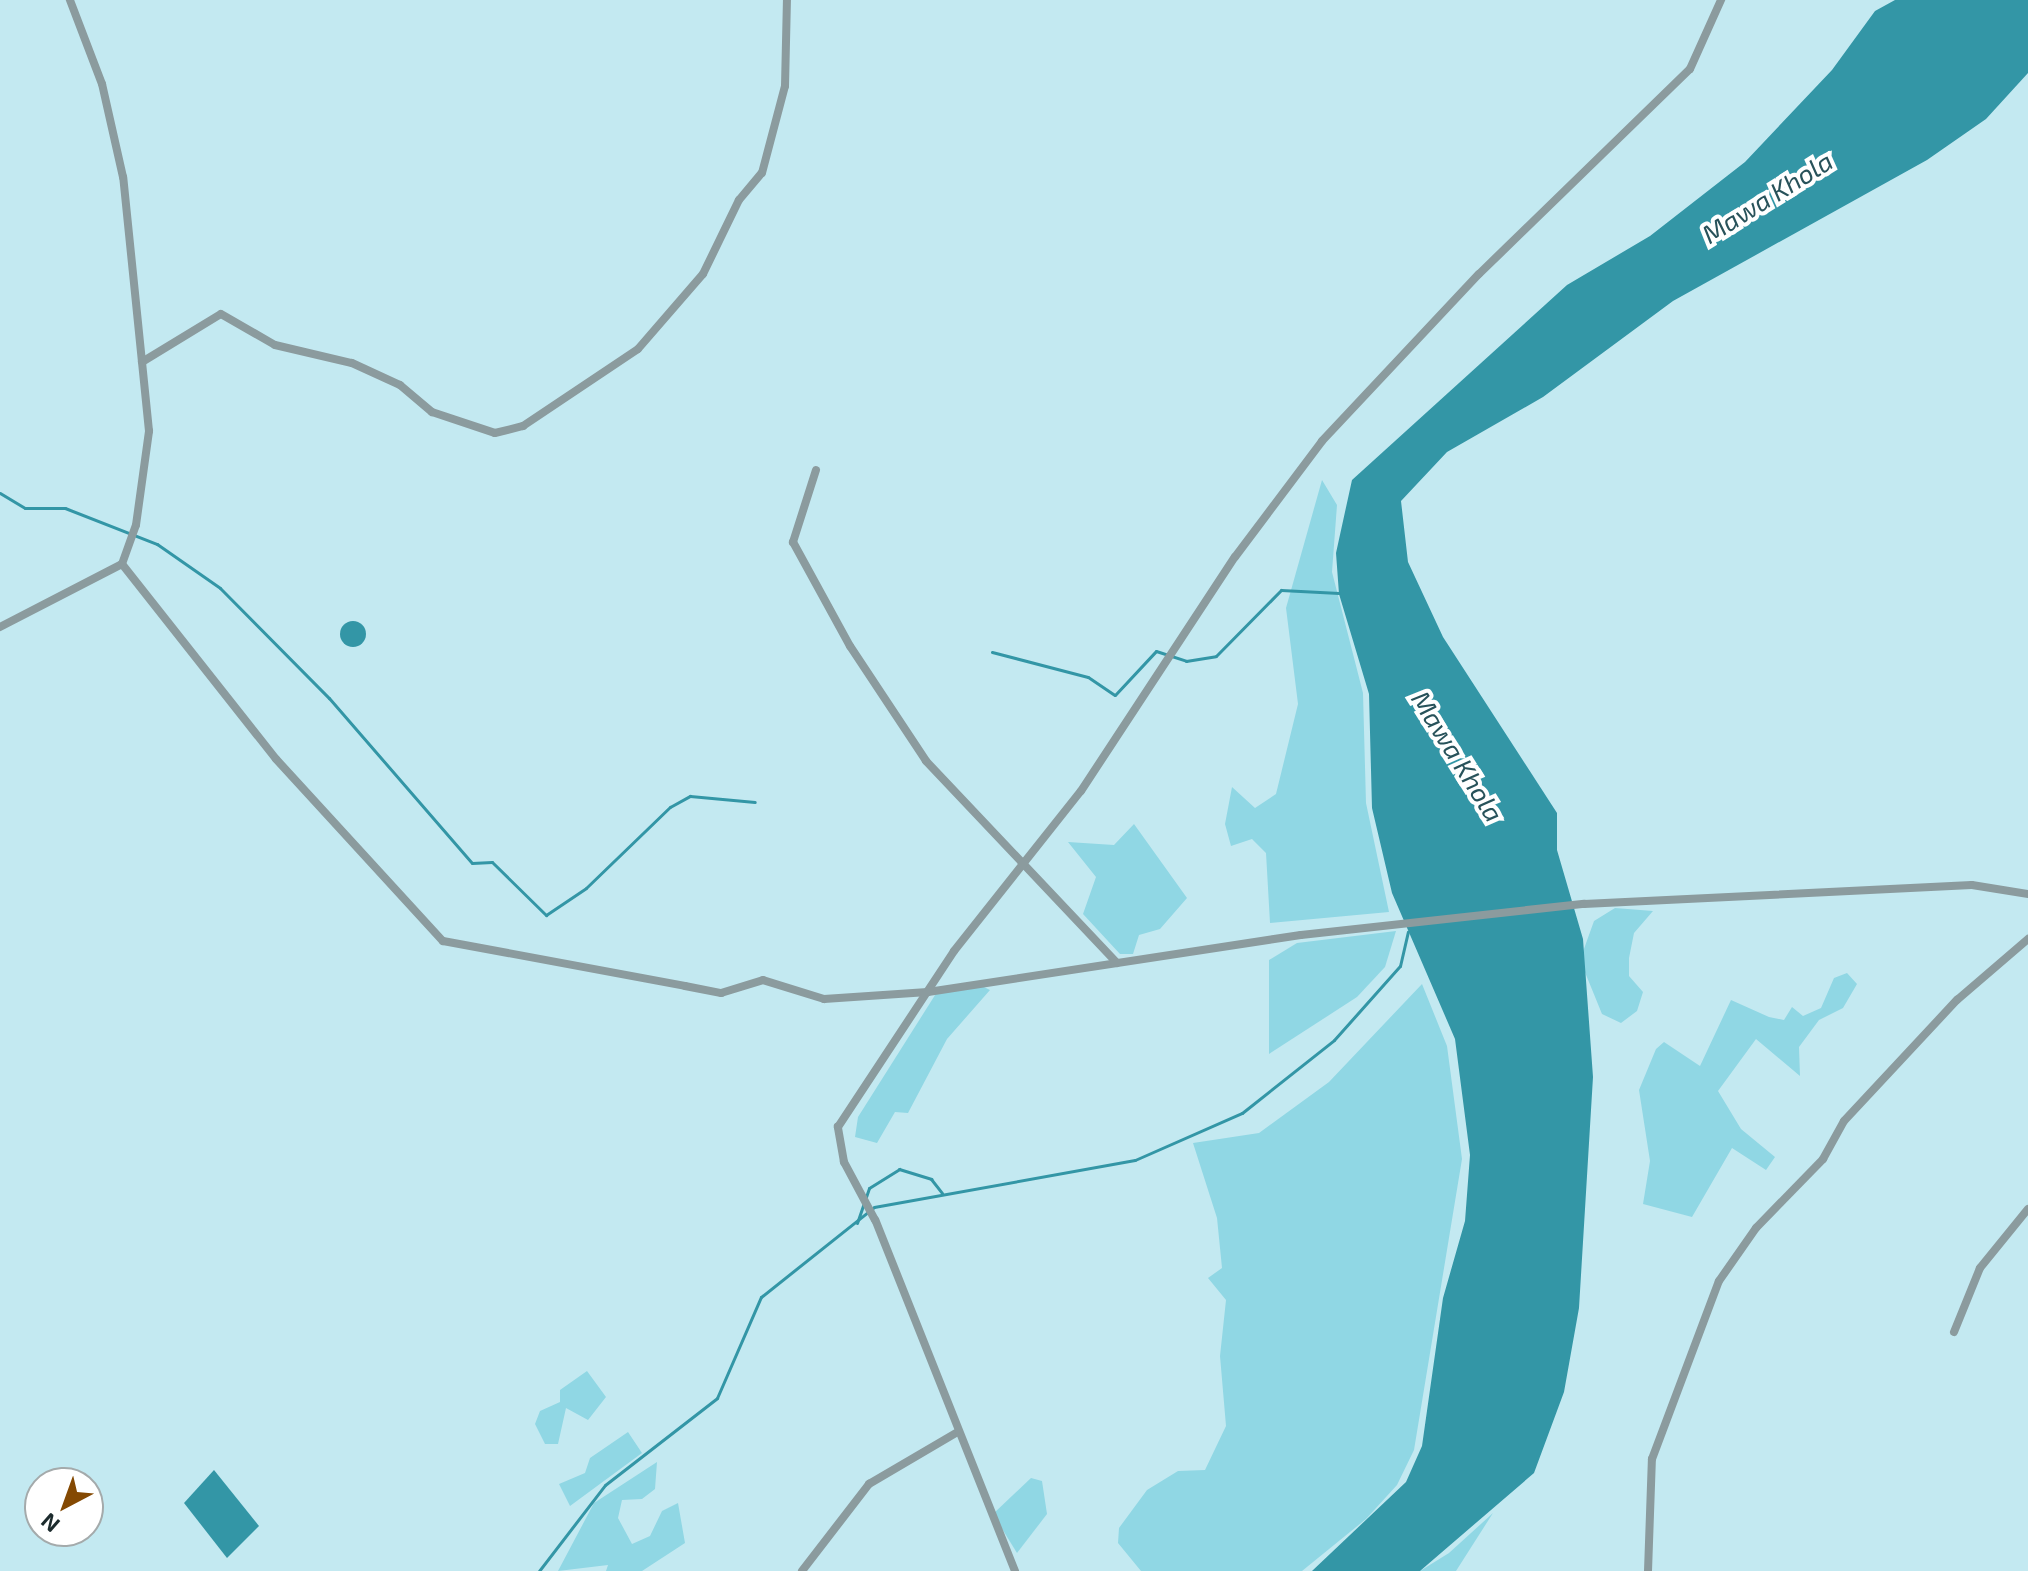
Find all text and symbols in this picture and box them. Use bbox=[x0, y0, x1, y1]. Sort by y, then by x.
water label: Mawa Khola bbox=[1696, 145, 1838, 249]
water label: Mawa Khola bbox=[1406, 685, 1510, 827]
north arrow bbox=[24, 1467, 104, 1547]
text: N bbox=[35, 1509, 64, 1539]

